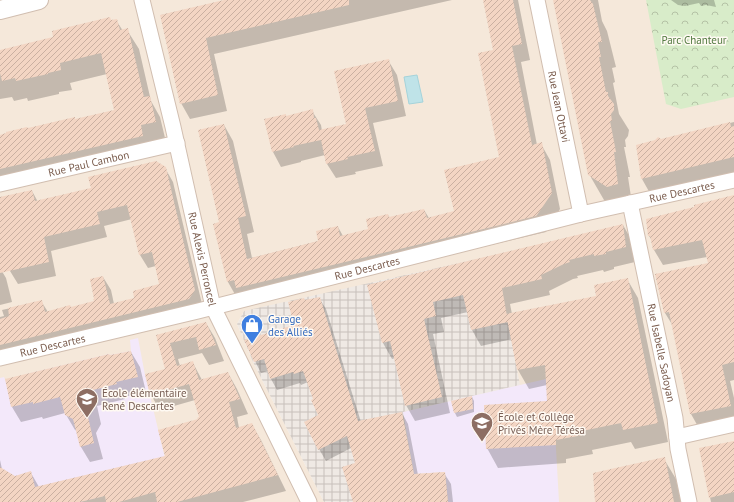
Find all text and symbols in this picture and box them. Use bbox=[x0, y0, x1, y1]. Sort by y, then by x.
park label: Parc Chanteur bbox=[661, 33, 727, 47]
street label: Rue Jean Ottavi bbox=[545, 70, 573, 144]
street label: Rue Paul Cambon bbox=[47, 147, 130, 180]
street label: Rue Descartes bbox=[648, 177, 716, 206]
street label: Rue Alexis Perroncel bbox=[185, 211, 220, 308]
street label: Rue Descartes bbox=[333, 253, 402, 283]
street label: Rue Isabelle Sadoyan bbox=[644, 302, 678, 403]
shop icon: Garage des Alliés bbox=[239, 312, 265, 345]
place label: Garage des Alliés bbox=[268, 312, 313, 339]
street label: Rue Descartes bbox=[18, 331, 87, 360]
school or university icon: École élémentaire René Descartes bbox=[74, 386, 100, 419]
place label: École élémentaire René Descartes bbox=[102, 386, 187, 413]
school or university icon: École et Collège Privés Mère Térésa bbox=[469, 410, 495, 443]
place label: École et Collège Privés Mère Térésa bbox=[498, 410, 585, 437]

